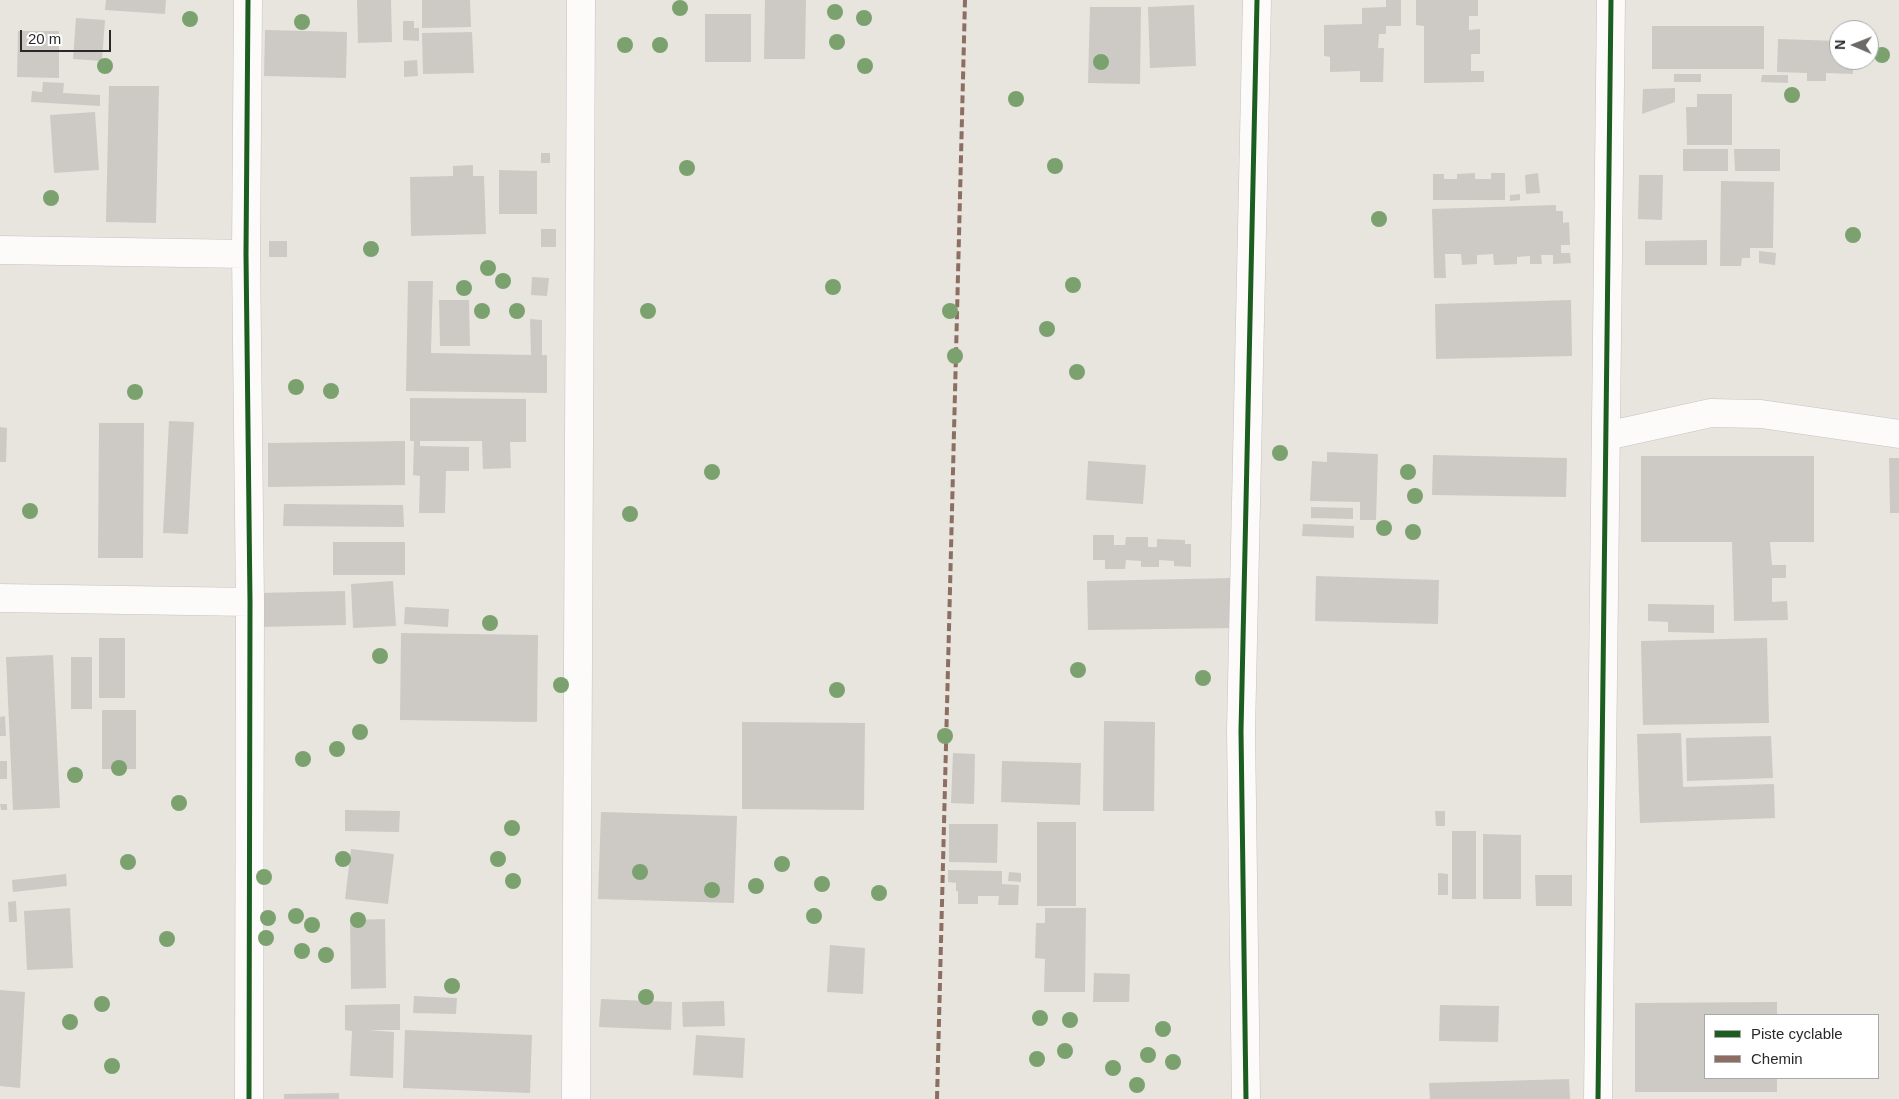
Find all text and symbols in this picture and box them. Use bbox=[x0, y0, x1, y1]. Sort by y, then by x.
scale bar bbox=[22, 20, 114, 52]
north arrow bbox=[1829, 20, 1879, 70]
text: 20 m bbox=[28, 30, 61, 47]
text: N bbox=[1832, 40, 1848, 50]
legend bbox=[1704, 1014, 1879, 1079]
text: Piste cyclable bbox=[1751, 1025, 1843, 1042]
text: Chemin bbox=[1751, 1050, 1803, 1067]

